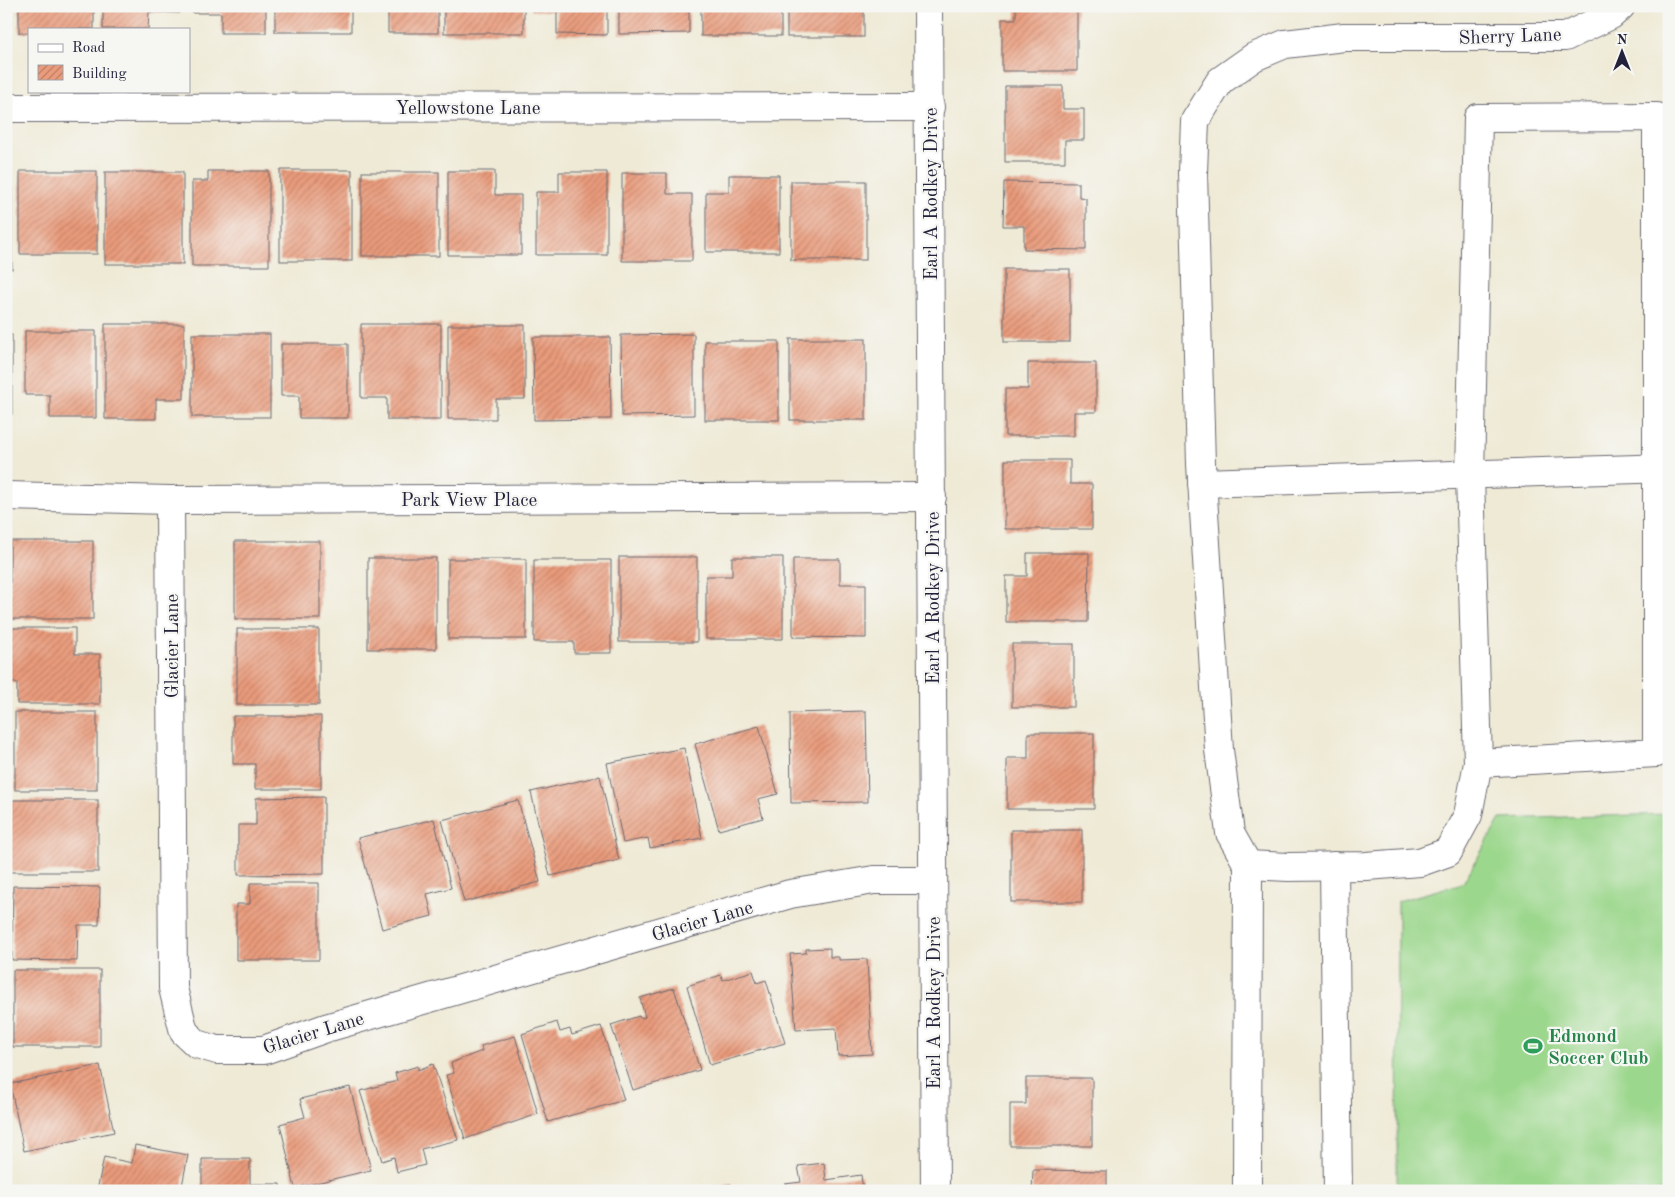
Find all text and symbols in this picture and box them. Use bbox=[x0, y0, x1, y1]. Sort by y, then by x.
street label: Sherry Lane bbox=[1458, 26, 1562, 49]
legend bbox=[28, 28, 190, 92]
north arrow bbox=[1598, 28, 1648, 78]
text: N bbox=[1617, 33, 1628, 47]
text: Road bbox=[72, 41, 106, 56]
text: Building bbox=[72, 67, 127, 82]
street label: Yellowstone Lane bbox=[395, 100, 541, 119]
street label: Earl A Rodkey Drive bbox=[923, 107, 942, 281]
street label: Park View Place bbox=[401, 492, 537, 511]
street label: Earl A Rodkey Drive bbox=[925, 511, 944, 685]
street label: Glacier Lane bbox=[164, 594, 183, 698]
street label: Glacier Lane bbox=[650, 899, 756, 946]
street label: Earl A Rodkey Drive bbox=[926, 916, 945, 1090]
street label: Glacier Lane bbox=[261, 1010, 367, 1059]
place label: Edmond Soccer Club bbox=[1548, 1028, 1649, 1069]
sports icon: Edmond Soccer Club bbox=[1522, 1035, 1544, 1057]

